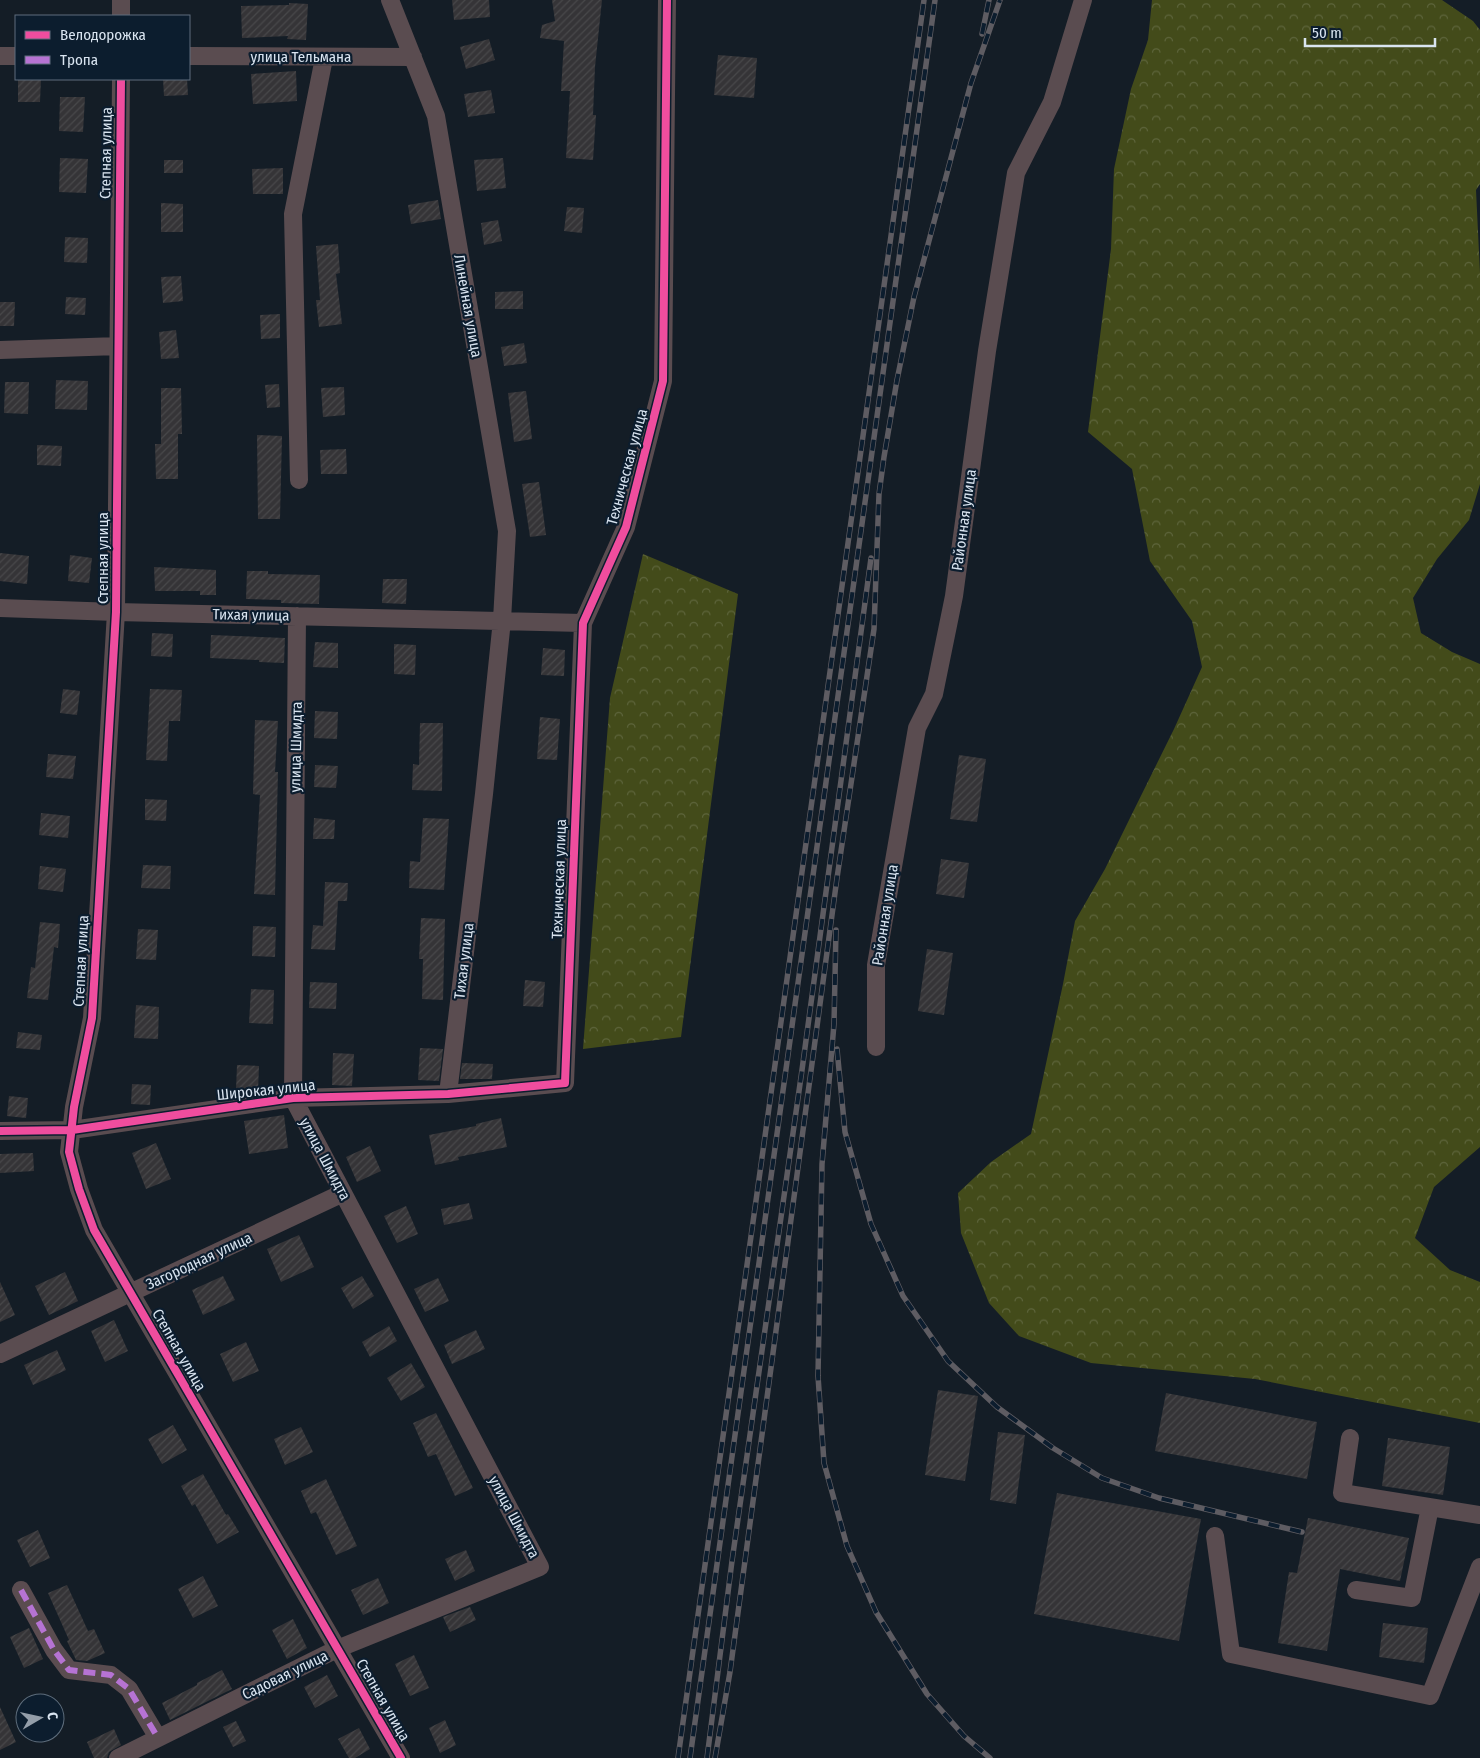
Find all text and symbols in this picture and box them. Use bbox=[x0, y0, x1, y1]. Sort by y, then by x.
legend bbox=[15, 15, 190, 80]
scale bar bbox=[1305, 15, 1435, 47]
text: 50 m bbox=[1312, 24, 1342, 42]
text: Велодорожка bbox=[60, 26, 146, 44]
street label: улица Тельмана bbox=[251, 48, 351, 66]
text: Тропа bbox=[60, 51, 98, 69]
street label: Степная улица bbox=[96, 107, 116, 199]
street label: Линейная улица bbox=[450, 253, 486, 359]
street label: Техническая улица bbox=[603, 407, 651, 527]
street label: Районная улица bbox=[948, 468, 980, 572]
street label: Степная улица bbox=[94, 512, 112, 604]
street label: Тихая улица bbox=[212, 605, 290, 625]
street label: улица Шмидта bbox=[286, 701, 306, 793]
street label: Техническая улица bbox=[548, 819, 570, 939]
street label: Районная улица bbox=[868, 863, 902, 967]
street label: Степная улица bbox=[70, 915, 92, 1007]
street label: Тихая улица bbox=[450, 922, 478, 1000]
street label: Широкая улица bbox=[216, 1076, 316, 1104]
street label: улица Шмидта bbox=[296, 1115, 354, 1203]
street label: Загородная улица bbox=[143, 1229, 255, 1293]
street label: Степная улица bbox=[148, 1306, 210, 1394]
street label: улица Шмидта bbox=[485, 1473, 543, 1561]
street label: Садовая улица bbox=[239, 1646, 331, 1704]
street label: Степная улица bbox=[352, 1656, 414, 1744]
north arrow bbox=[15, 1693, 65, 1743]
text: С bbox=[43, 1711, 61, 1722]

